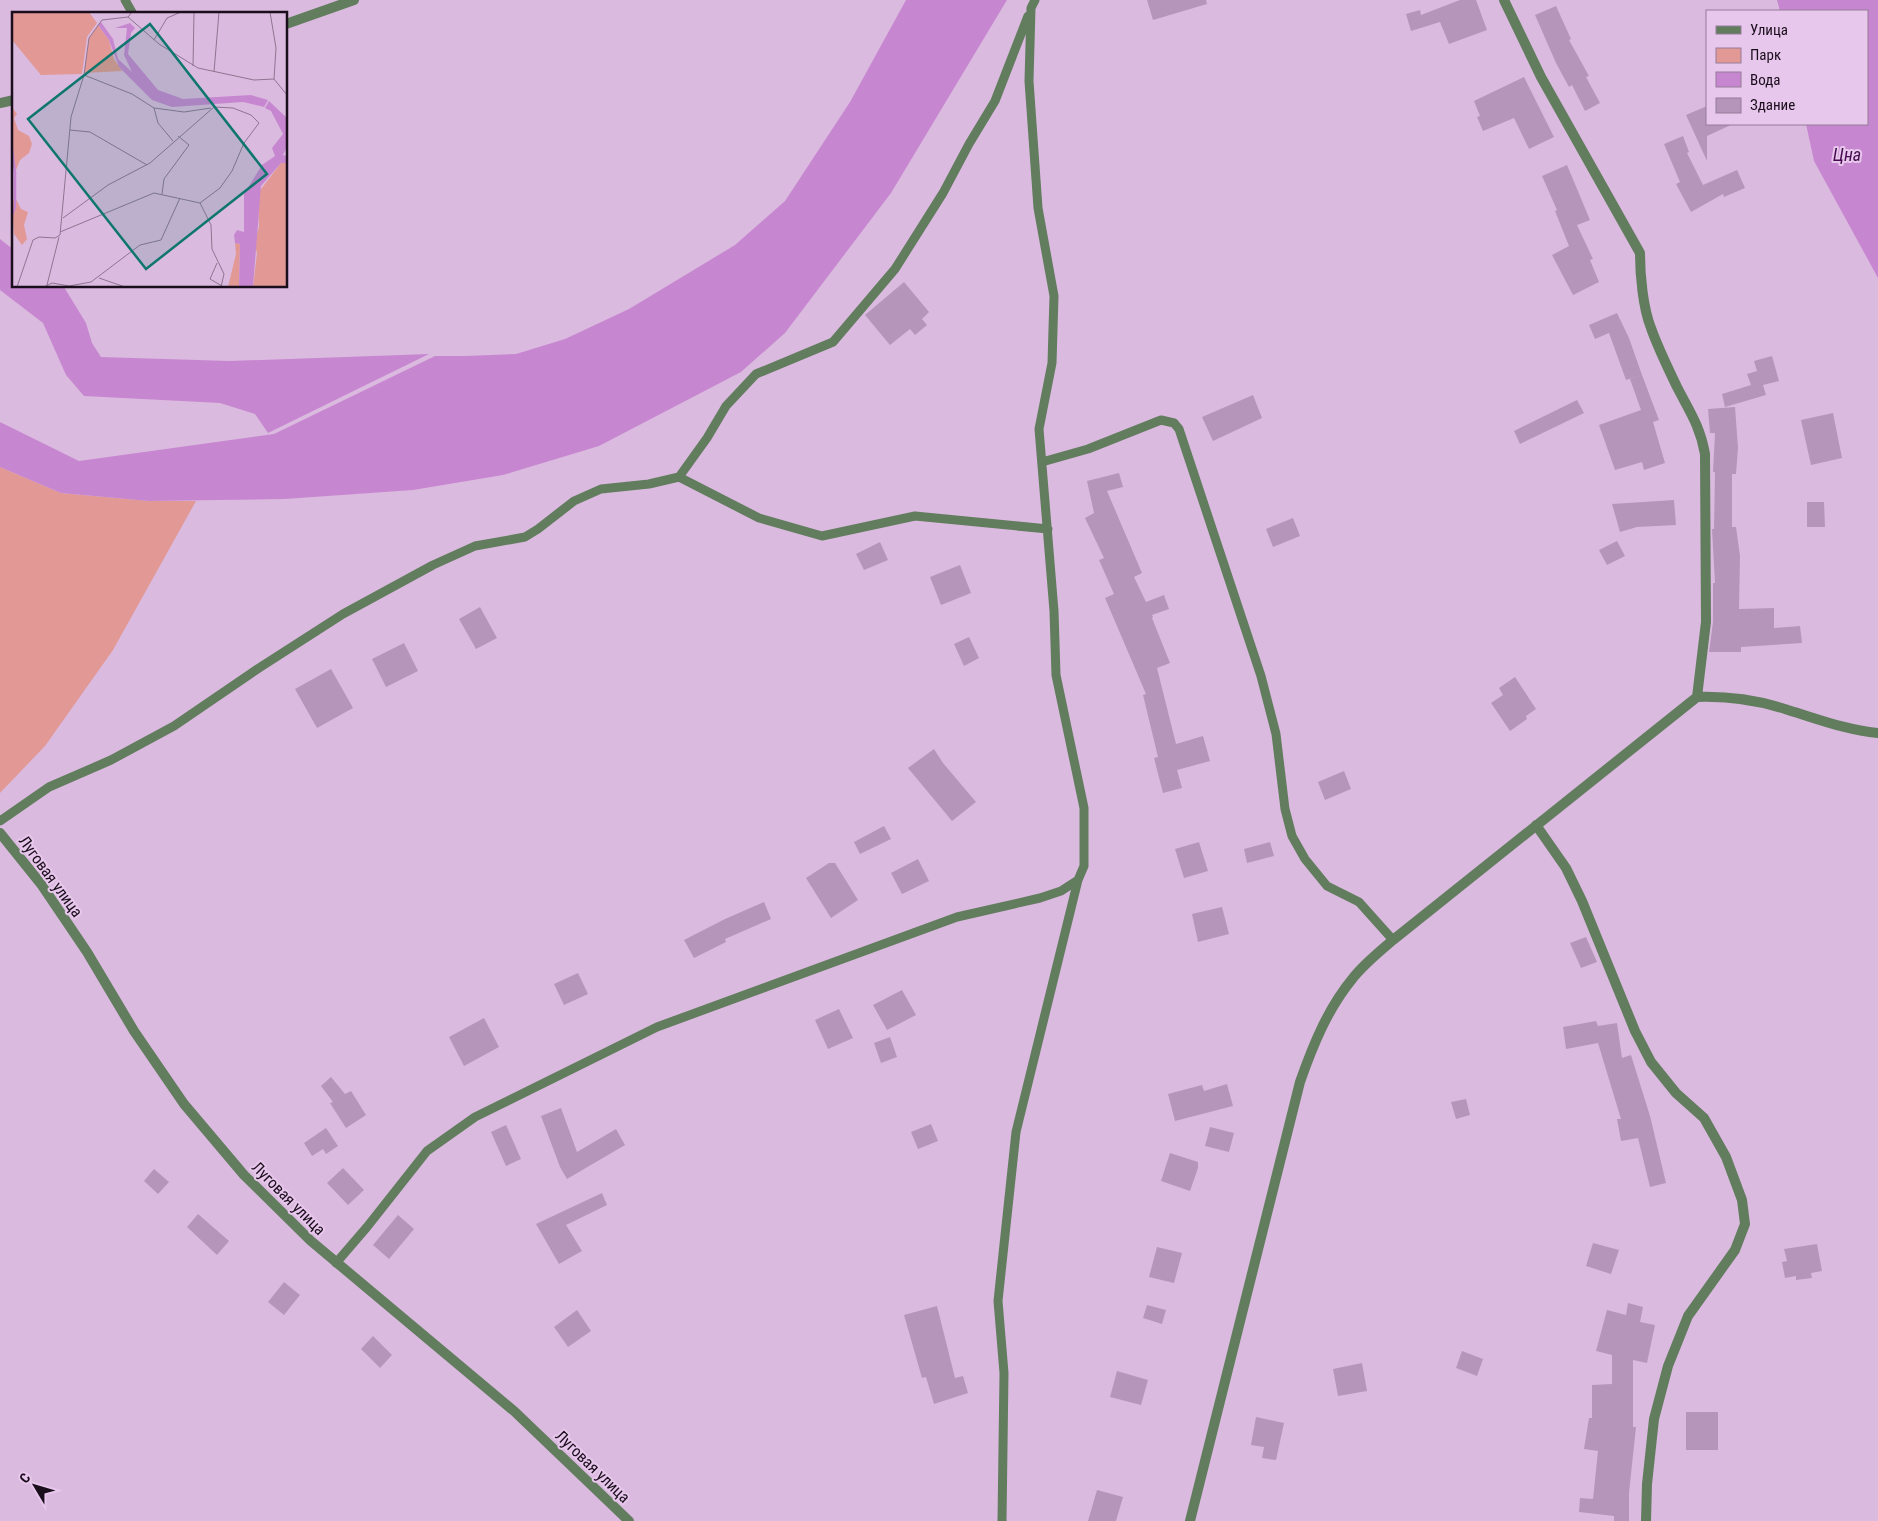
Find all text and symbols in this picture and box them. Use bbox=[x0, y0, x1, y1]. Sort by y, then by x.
legend bbox=[1706, 10, 1868, 125]
inset map bbox=[12, 12, 288, 288]
text: Улица bbox=[1750, 21, 1788, 39]
text: Парк bbox=[1750, 46, 1781, 64]
text: Вода bbox=[1750, 71, 1780, 89]
text: Здание bbox=[1750, 96, 1795, 114]
water label: Цна bbox=[1833, 144, 1861, 165]
street label: Луговая улица bbox=[15, 832, 87, 921]
street label: Луговая улица bbox=[248, 1158, 329, 1239]
street label: Луговая улица bbox=[551, 1426, 634, 1507]
north arrow bbox=[10, 1461, 60, 1511]
text: С bbox=[16, 1470, 34, 1486]

